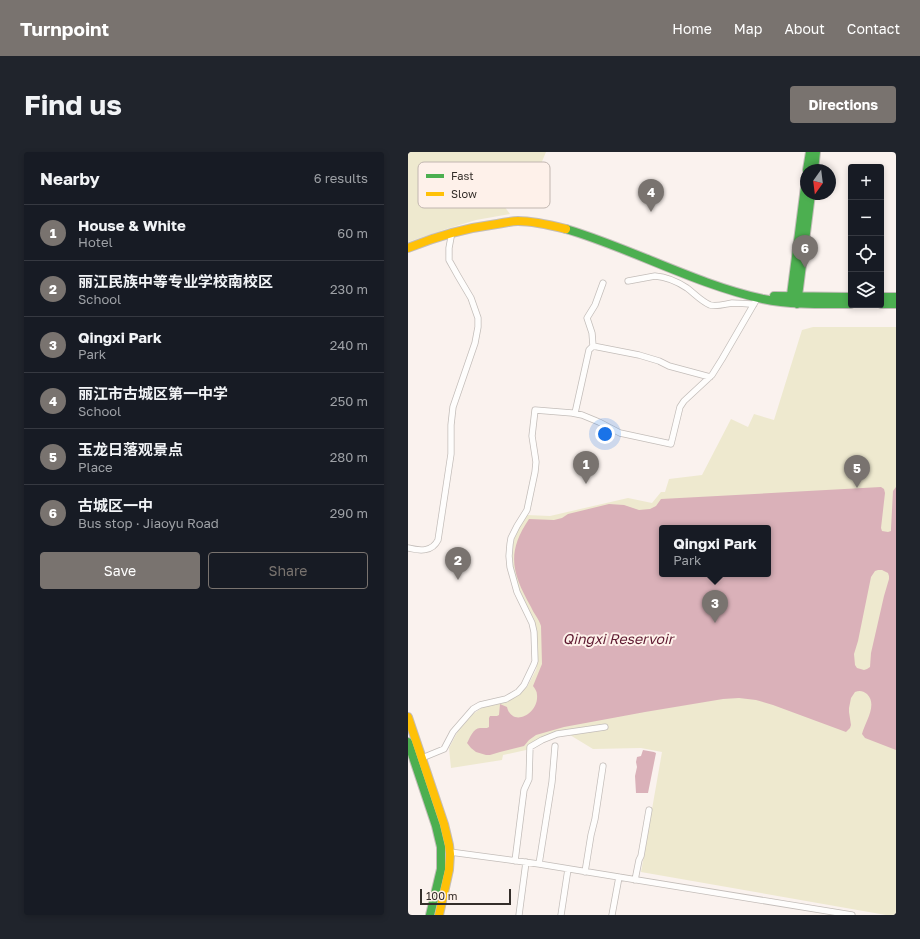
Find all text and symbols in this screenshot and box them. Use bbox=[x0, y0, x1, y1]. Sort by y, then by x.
text: Turnpoint bbox=[20, 17, 109, 40]
text: Home bbox=[672, 20, 712, 37]
text: Map bbox=[734, 20, 762, 37]
text: About bbox=[784, 20, 825, 37]
text: Contact bbox=[847, 20, 900, 37]
button: Directions bbox=[790, 86, 896, 123]
text: Find us bbox=[24, 88, 122, 121]
legend bbox=[418, 162, 550, 208]
north arrow bbox=[800, 164, 836, 200]
map controls bbox=[848, 164, 884, 308]
button: + bbox=[848, 164, 884, 200]
text: Nearby bbox=[40, 168, 100, 189]
text: Fast bbox=[451, 169, 474, 182]
text: 6 results bbox=[314, 170, 368, 186]
pin: 4 bbox=[638, 179, 664, 212]
text: Slow bbox=[451, 187, 477, 200]
button: − bbox=[848, 200, 884, 236]
text: House & White bbox=[78, 216, 186, 234]
text: 1 bbox=[50, 225, 56, 241]
text: 60 m bbox=[337, 225, 368, 241]
text: Hotel bbox=[78, 234, 113, 250]
pin: 6 bbox=[792, 235, 818, 268]
button: locate bbox=[848, 236, 884, 272]
text: 丽江民族中等专业学校南校区 bbox=[78, 272, 273, 290]
button: layers bbox=[848, 272, 884, 308]
text: 2 bbox=[49, 281, 57, 297]
text: 230 m bbox=[330, 281, 368, 297]
text: School bbox=[78, 291, 121, 307]
text: Qingxi Park bbox=[78, 328, 162, 346]
text: 3 bbox=[49, 337, 57, 353]
text: 240 m bbox=[330, 337, 368, 353]
text: Park bbox=[78, 346, 106, 362]
text: 丽江市古城区第一中学 bbox=[78, 384, 228, 402]
text: 4 bbox=[49, 393, 57, 409]
text: 250 m bbox=[330, 393, 368, 409]
text: School bbox=[78, 403, 121, 419]
your location bbox=[595, 424, 615, 444]
text: 玉龙日落观景点 bbox=[78, 440, 183, 458]
text: 5 bbox=[49, 449, 57, 465]
text: 280 m bbox=[330, 449, 368, 465]
pin: 1 bbox=[573, 451, 599, 484]
pin: 5 bbox=[844, 455, 870, 488]
text: Place bbox=[78, 459, 113, 475]
text: 古城区一中 bbox=[78, 496, 153, 514]
text: 6 bbox=[49, 505, 57, 521]
text: 290 m bbox=[330, 505, 368, 521]
text: Bus stop · Jiaoyu Road bbox=[78, 515, 219, 531]
popup bbox=[659, 525, 771, 577]
text: Qingxi Park bbox=[673, 534, 757, 552]
pin: 2 bbox=[445, 547, 471, 580]
button: Save bbox=[40, 552, 200, 589]
button: Share bbox=[208, 552, 368, 589]
text: Park bbox=[673, 552, 701, 568]
pin: 3 bbox=[702, 590, 728, 623]
water label: Qingxi Reservoir bbox=[563, 630, 676, 647]
scale bar bbox=[420, 887, 511, 906]
text: 100 m bbox=[426, 889, 457, 902]

